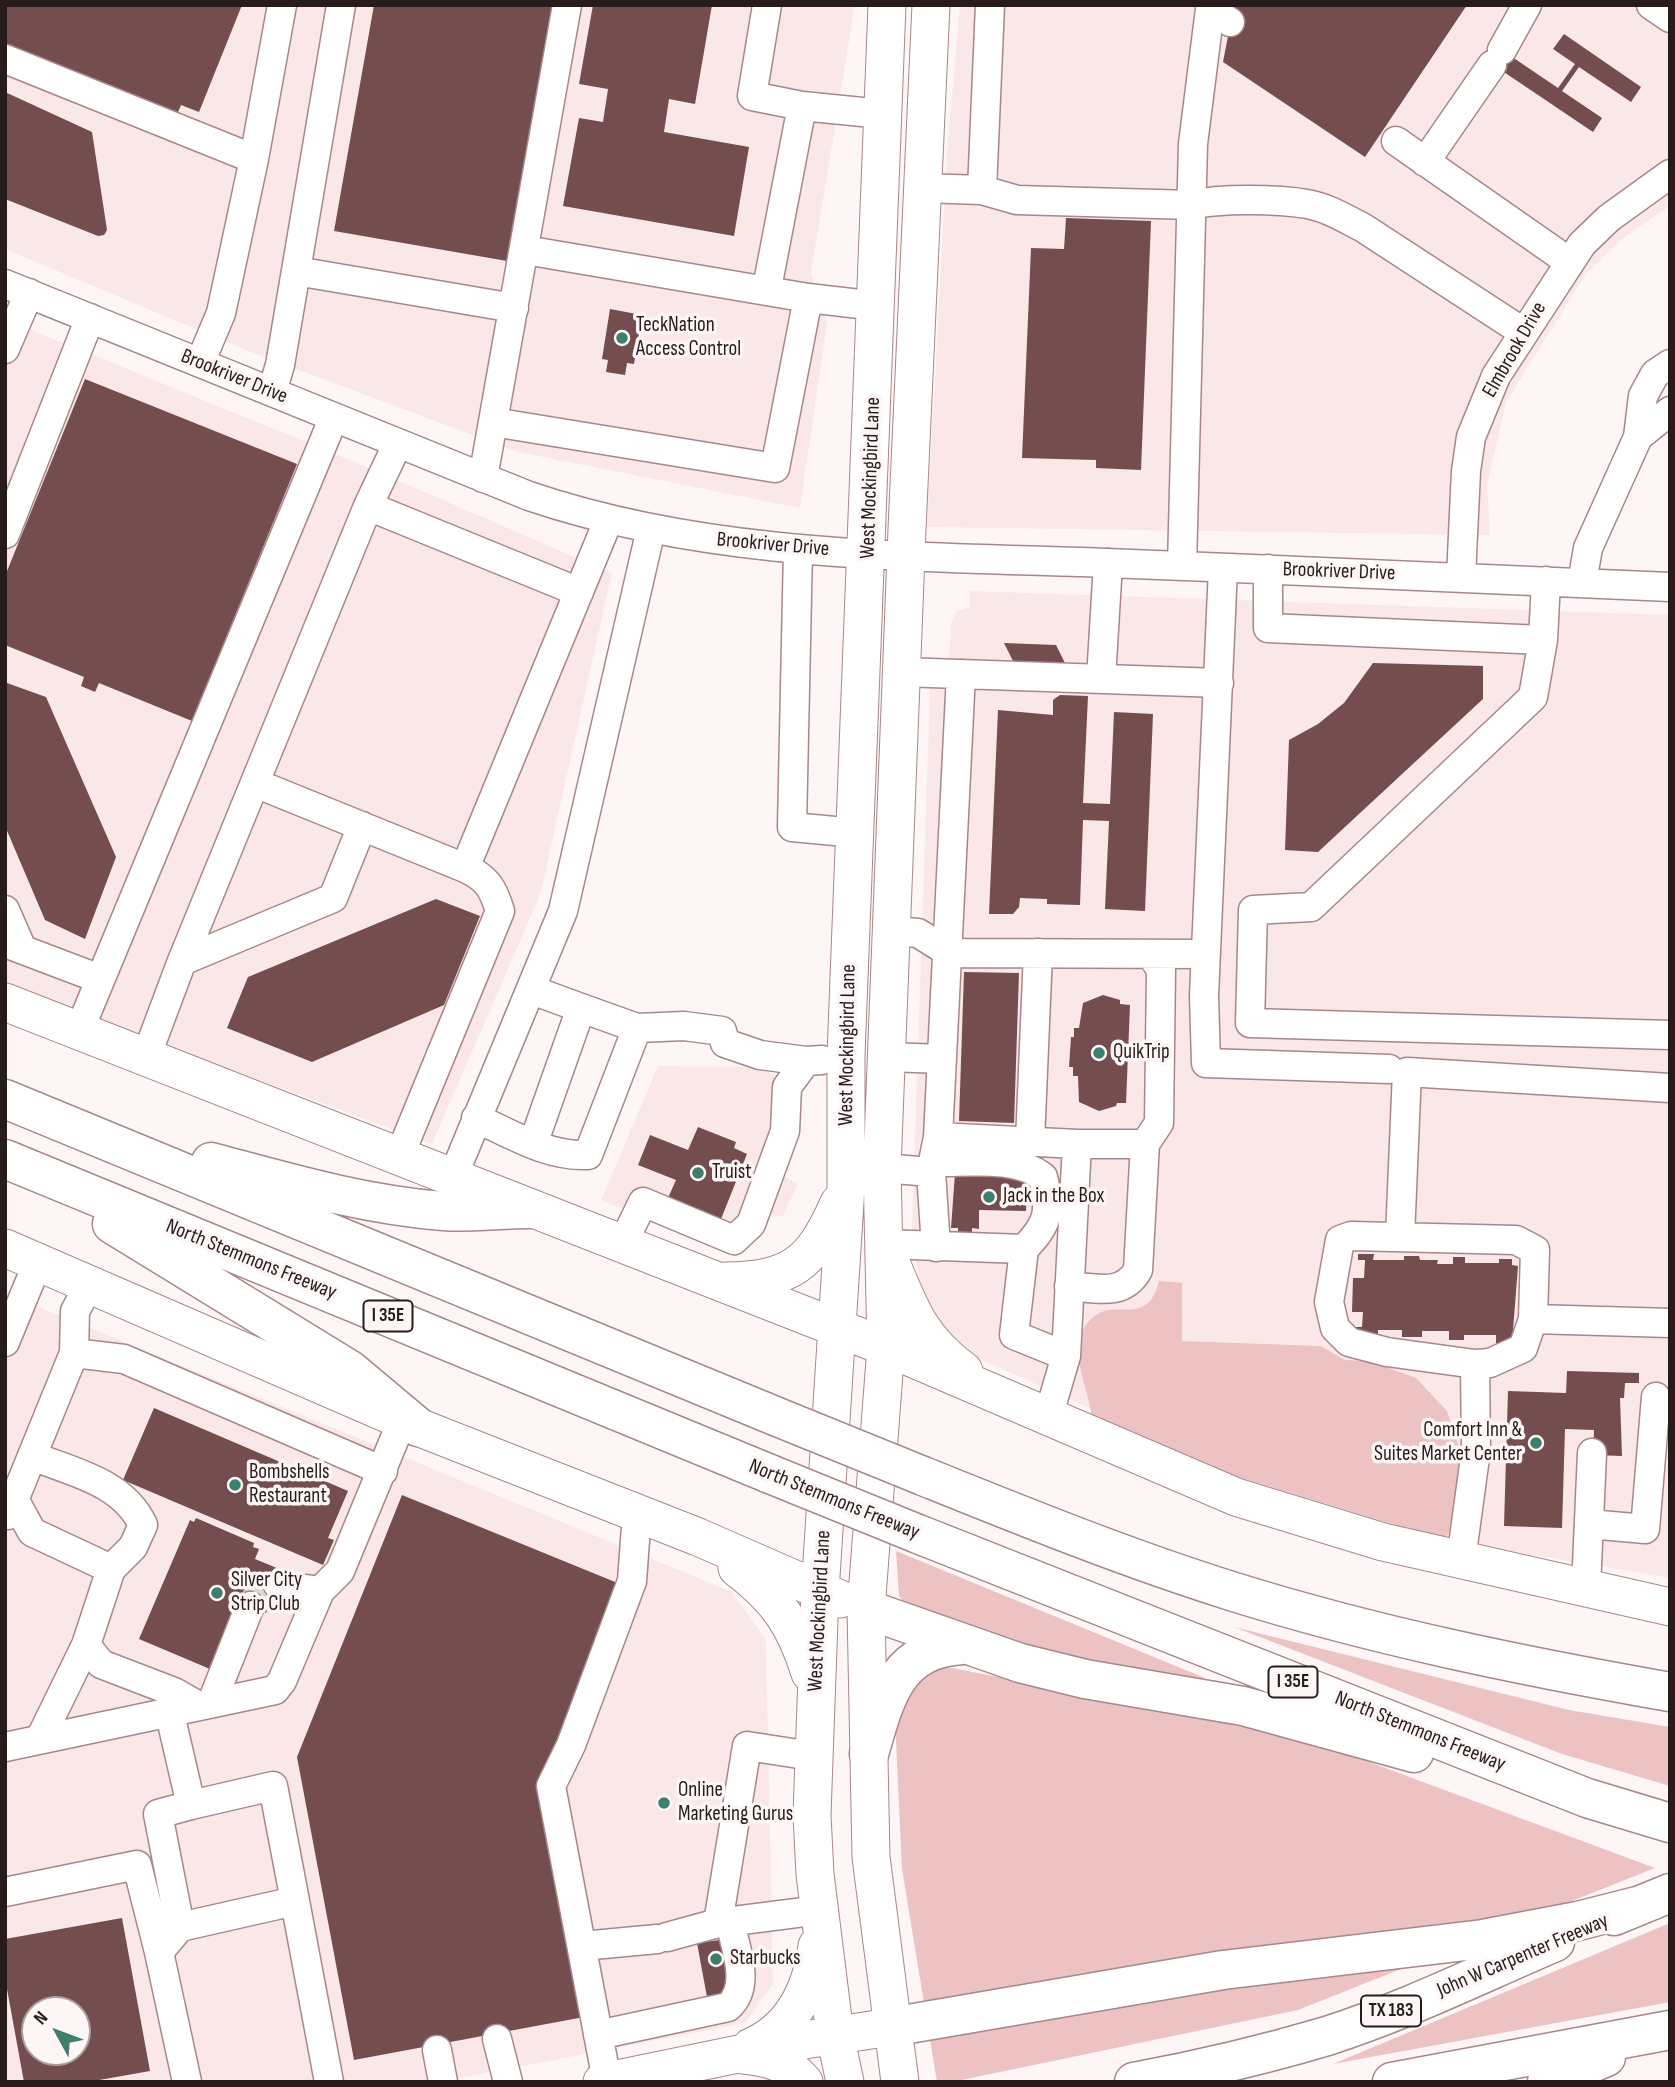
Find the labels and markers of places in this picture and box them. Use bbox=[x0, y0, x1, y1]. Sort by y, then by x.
place label: TeckNation Access Control bbox=[636, 313, 741, 363]
marker: TeckNation Access Control bbox=[614, 330, 630, 346]
place label: QuikTrip bbox=[1113, 1040, 1170, 1066]
marker: QuikTrip bbox=[1091, 1045, 1107, 1061]
place label: Truist bbox=[712, 1160, 752, 1186]
marker: Truist bbox=[690, 1165, 706, 1181]
place label: Jack in the Box bbox=[1003, 1184, 1104, 1210]
marker: Jack in the Box bbox=[981, 1189, 997, 1205]
place label: Comfort Inn & Suites Market Center bbox=[1374, 1418, 1522, 1468]
marker: Comfort Inn & Suites Market Center bbox=[1528, 1435, 1544, 1451]
place label: Bombshells Restaurant bbox=[249, 1460, 330, 1510]
marker: Bombshells Restaurant bbox=[227, 1477, 243, 1493]
place label: Silver City Strip Club bbox=[231, 1568, 302, 1618]
marker: Silver City Strip Club bbox=[209, 1585, 225, 1601]
place label: Online Marketing Gurus bbox=[678, 1778, 793, 1828]
marker: Online Marketing Gurus bbox=[656, 1795, 672, 1811]
place label: Starbucks bbox=[730, 1946, 801, 1972]
marker: Starbucks bbox=[708, 1951, 724, 1967]

